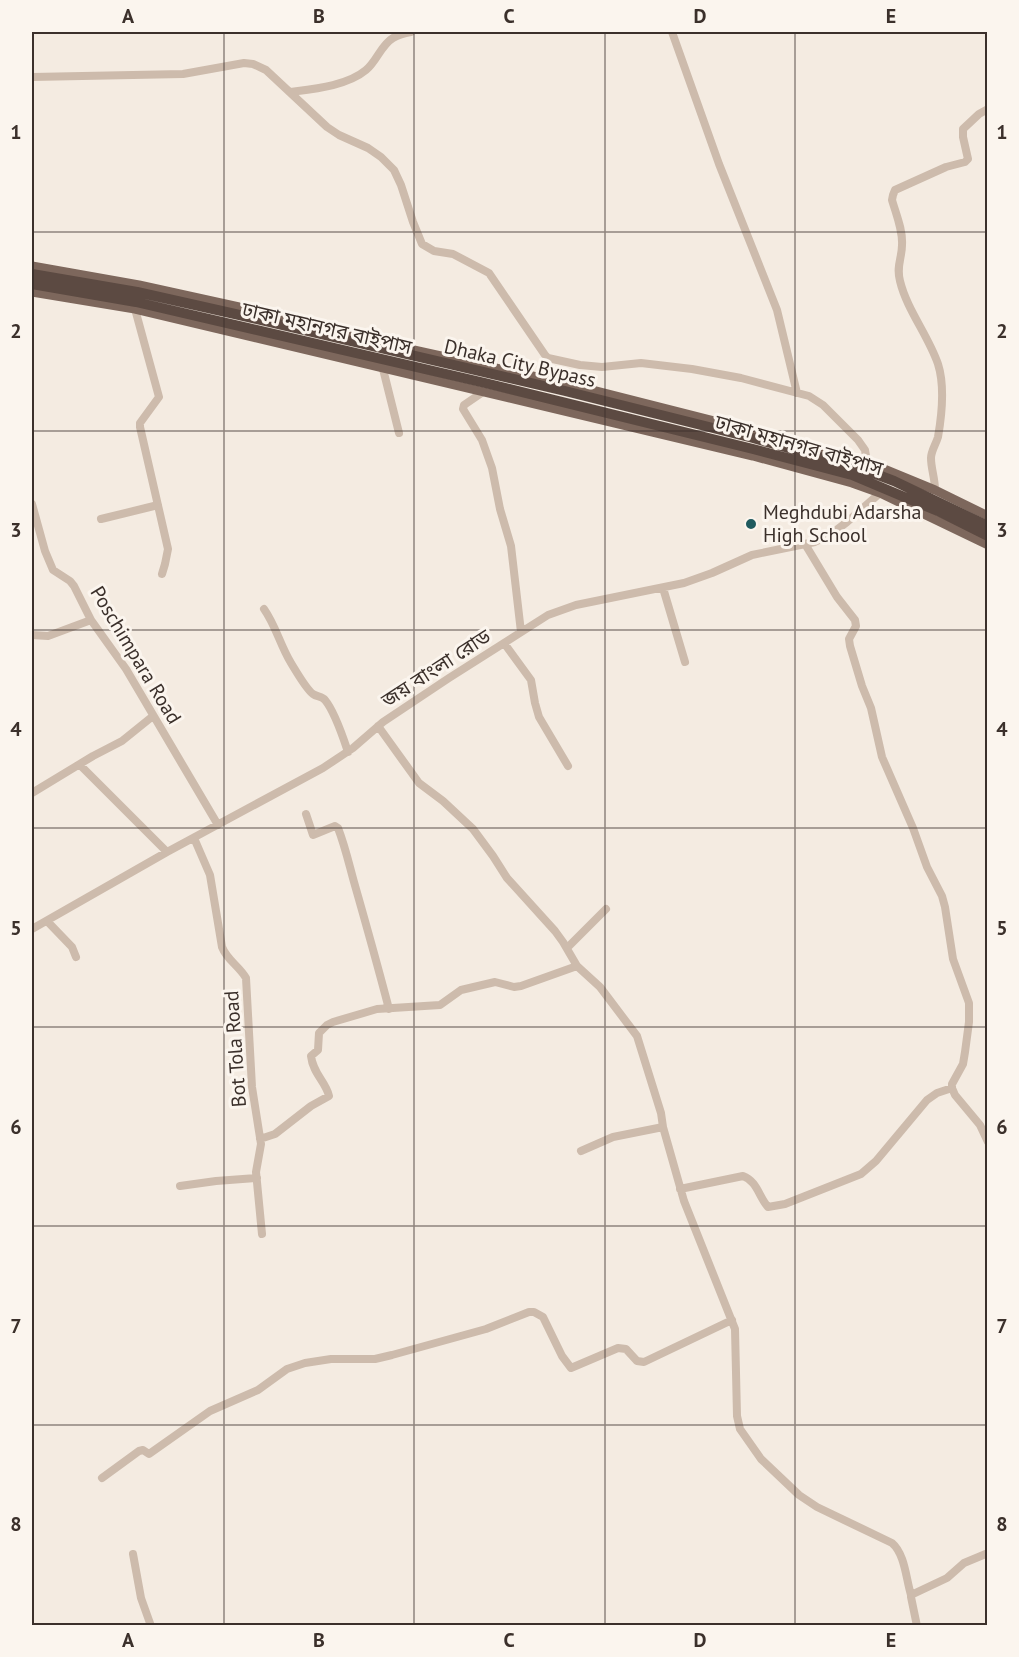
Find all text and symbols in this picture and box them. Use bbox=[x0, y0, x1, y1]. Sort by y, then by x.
text: A bbox=[122, 3, 135, 29]
text: B bbox=[313, 3, 325, 29]
text: C bbox=[503, 3, 515, 29]
text: D bbox=[694, 3, 707, 29]
text: E bbox=[886, 3, 896, 29]
text: 1 bbox=[10, 119, 22, 145]
text: 1 bbox=[996, 119, 1008, 145]
street label: ঢাকা মহানগর বাইপাস bbox=[239, 296, 415, 360]
text: 2 bbox=[10, 318, 22, 344]
text: 2 bbox=[996, 318, 1008, 344]
street label: Dhaka City Bypass bbox=[442, 333, 598, 393]
street label: ঢাকা মহানগর বাইপাস bbox=[711, 408, 887, 482]
place label: Meghdubi Adarsha High School bbox=[763, 499, 921, 548]
text: 3 bbox=[10, 517, 22, 543]
marker: Meghdubi Adarsha High School bbox=[744, 517, 758, 531]
text: 3 bbox=[996, 517, 1008, 543]
street label: Poschimpara Road bbox=[85, 581, 187, 729]
street label: জয় বাংলা রোড bbox=[376, 623, 496, 714]
text: 4 bbox=[10, 716, 22, 742]
text: 4 bbox=[996, 716, 1008, 742]
text: 5 bbox=[10, 915, 22, 941]
text: 5 bbox=[996, 915, 1008, 941]
street label: Bot Tola Road bbox=[218, 990, 252, 1108]
text: 6 bbox=[10, 1114, 22, 1140]
text: 6 bbox=[996, 1114, 1008, 1140]
text: 7 bbox=[10, 1313, 22, 1339]
text: 7 bbox=[996, 1313, 1008, 1339]
text: 8 bbox=[10, 1511, 22, 1537]
text: 8 bbox=[996, 1511, 1008, 1537]
text: A bbox=[122, 1627, 135, 1653]
text: B bbox=[313, 1627, 325, 1653]
text: C bbox=[503, 1627, 515, 1653]
text: D bbox=[694, 1627, 707, 1653]
text: E bbox=[886, 1627, 896, 1653]

